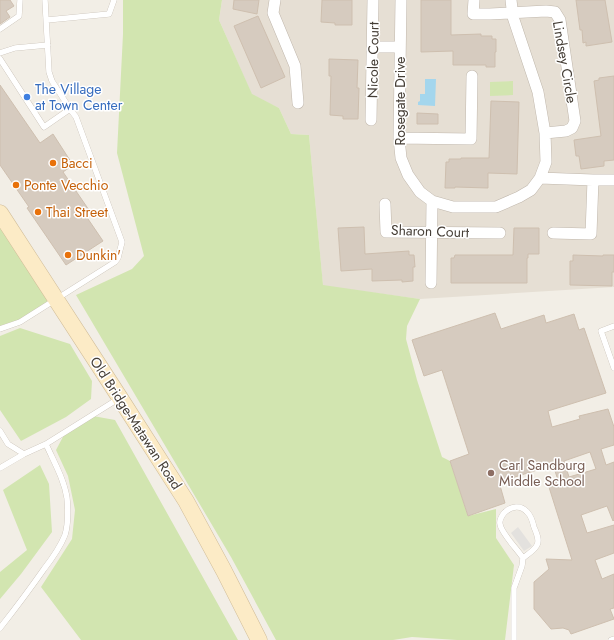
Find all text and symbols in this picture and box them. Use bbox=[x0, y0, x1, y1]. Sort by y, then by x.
street label: Lindsey Circle bbox=[548, 19, 582, 105]
street label: Nicole Court bbox=[362, 21, 384, 98]
street label: Rosegate Drive bbox=[390, 57, 410, 145]
place label: The Village at Town Center bbox=[35, 79, 123, 115]
marker: The Village at Town Center bbox=[22, 92, 32, 102]
place label: Bacci bbox=[61, 153, 93, 173]
marker: Bacci bbox=[48, 158, 58, 168]
place label: Ponte Vecchio bbox=[24, 175, 109, 195]
marker: Ponte Vecchio bbox=[11, 180, 21, 190]
place label: Thai Street bbox=[46, 202, 108, 222]
marker: Thai Street bbox=[33, 207, 43, 217]
street label: Sharon Court bbox=[391, 220, 470, 242]
place label: Dunkin' bbox=[76, 245, 121, 265]
marker: Dunkin' bbox=[63, 250, 73, 260]
street label: Old Bridge-Matawan Road bbox=[85, 353, 187, 493]
place label: Carl Sandburg Middle School bbox=[499, 455, 585, 491]
marker: Carl Sandburg Middle School bbox=[486, 468, 496, 478]

